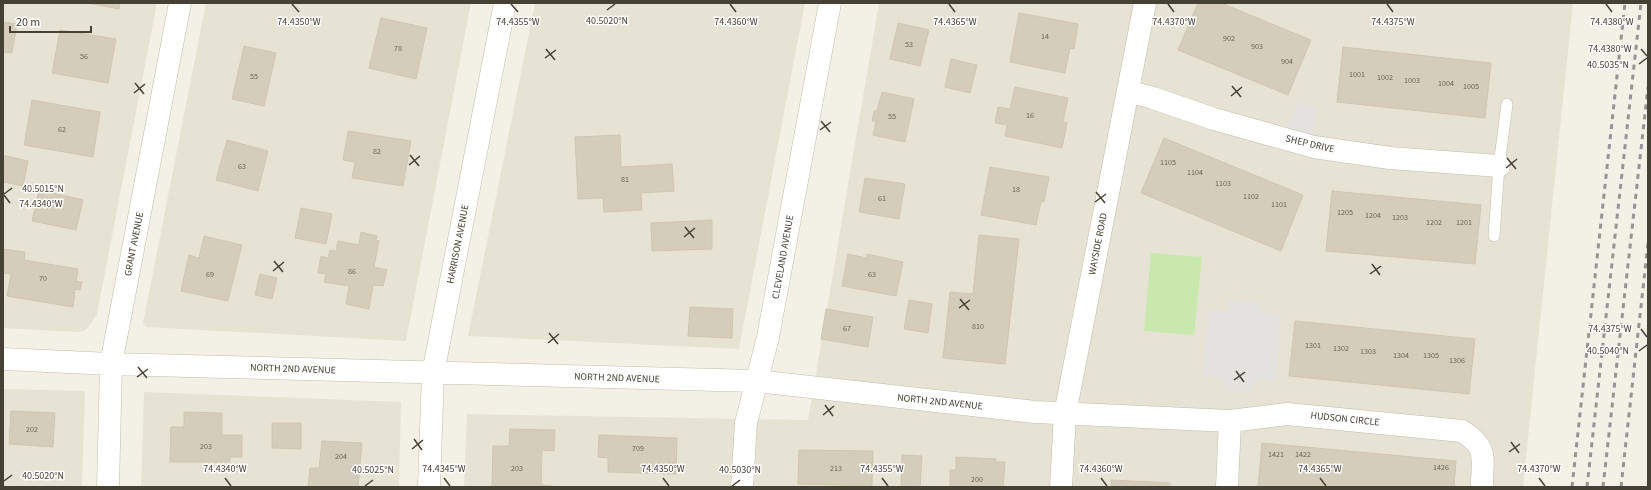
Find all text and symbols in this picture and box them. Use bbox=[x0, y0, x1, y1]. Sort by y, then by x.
scale bar bbox=[10, 8, 91, 34]
text: 20 m bbox=[16, 14, 40, 31]
text: 40.5020°N bbox=[586, 14, 628, 28]
text: 74.4350°W bbox=[277, 15, 321, 29]
text: 74.4355°W bbox=[496, 15, 540, 29]
text: 74.4360°W bbox=[714, 15, 758, 29]
text: 74.4365°W bbox=[933, 15, 977, 29]
text: 74.4370°W bbox=[1152, 15, 1196, 29]
text: 74.4375°W bbox=[1371, 15, 1415, 29]
text: 74.4380°W bbox=[1590, 15, 1634, 29]
house number: 14 bbox=[1041, 31, 1049, 42]
house number: 902 bbox=[1223, 33, 1235, 44]
house number: 53 bbox=[905, 39, 913, 50]
house number: 903 bbox=[1251, 41, 1263, 52]
text: 74.4380°W bbox=[1588, 42, 1632, 56]
house number: 78 bbox=[394, 43, 402, 54]
house number: 56 bbox=[80, 51, 88, 62]
house number: 904 bbox=[1281, 56, 1293, 67]
text: 40.5035°N bbox=[1587, 58, 1629, 72]
house number: 1001 bbox=[1349, 69, 1365, 80]
house number: 55 bbox=[250, 71, 258, 82]
house number: 1002 bbox=[1377, 72, 1393, 83]
house number: 1003 bbox=[1404, 75, 1420, 86]
house number: 1004 bbox=[1438, 78, 1454, 89]
house number: 1005 bbox=[1463, 81, 1479, 92]
house number: 16 bbox=[1026, 110, 1034, 121]
house number: 55 bbox=[888, 111, 896, 122]
house number: 62 bbox=[58, 124, 66, 135]
street label: SHEP DRIVE bbox=[1284, 132, 1336, 156]
house number: 82 bbox=[373, 146, 381, 157]
house number: 1105 bbox=[1160, 157, 1176, 168]
house number: 63 bbox=[238, 161, 246, 172]
house number: 1104 bbox=[1187, 167, 1203, 178]
house number: 81 bbox=[621, 174, 629, 185]
house number: 1103 bbox=[1215, 178, 1231, 189]
text: 40.5015°N bbox=[22, 182, 64, 196]
house number: 18 bbox=[1012, 184, 1020, 195]
house number: 1102 bbox=[1243, 191, 1259, 202]
house number: 61 bbox=[878, 193, 886, 204]
text: 74.4340°W bbox=[19, 197, 63, 211]
house number: 1101 bbox=[1271, 199, 1287, 210]
street label: HARRISON AVENUE bbox=[443, 203, 473, 285]
house number: 1205 bbox=[1337, 207, 1353, 218]
house number: 1204 bbox=[1365, 210, 1381, 221]
street label: GRANT AVENUE bbox=[121, 211, 147, 277]
street label: WAYSIDE ROAD bbox=[1085, 212, 1111, 276]
house number: 1203 bbox=[1392, 212, 1408, 223]
street label: CLEVELAND AVENUE bbox=[769, 214, 797, 300]
house number: 1202 bbox=[1426, 217, 1442, 228]
house number: 1201 bbox=[1456, 217, 1472, 228]
house number: 86 bbox=[348, 266, 356, 277]
house number: 69 bbox=[206, 269, 214, 280]
house number: 63 bbox=[868, 269, 876, 280]
house number: 70 bbox=[39, 273, 47, 284]
house number: 810 bbox=[972, 321, 984, 332]
text: 74.4375°W bbox=[1588, 322, 1632, 336]
house number: 67 bbox=[843, 323, 851, 334]
house number: 1301 bbox=[1305, 340, 1321, 351]
house number: 1302 bbox=[1333, 343, 1349, 354]
text: 40.5040°N bbox=[1587, 344, 1629, 358]
house number: 1303 bbox=[1360, 346, 1376, 357]
house number: 1304 bbox=[1393, 350, 1409, 361]
house number: 1305 bbox=[1423, 350, 1439, 361]
house number: 1306 bbox=[1449, 355, 1465, 366]
street label: NORTH 2ND AVENUE bbox=[250, 361, 336, 377]
street label: NORTH 2ND AVENUE bbox=[574, 370, 660, 386]
street label: NORTH 2ND AVENUE bbox=[896, 391, 984, 413]
street label: HUDSON CIRCLE bbox=[1310, 408, 1380, 430]
house number: 202 bbox=[26, 424, 38, 435]
house number: 203 bbox=[200, 441, 212, 452]
house number: 709 bbox=[632, 443, 644, 454]
house number: 1421 bbox=[1268, 449, 1284, 460]
house number: 1422 bbox=[1295, 449, 1311, 460]
house number: 204 bbox=[335, 451, 347, 462]
text: 74.4340°W bbox=[203, 462, 247, 476]
text: 74.4345°W bbox=[422, 462, 466, 476]
text: 74.4350°W bbox=[641, 462, 685, 476]
text: 74.4355°W bbox=[860, 462, 904, 476]
text: 74.4360°W bbox=[1079, 462, 1123, 476]
text: 74.4365°W bbox=[1298, 462, 1342, 476]
house number: 1426 bbox=[1433, 462, 1449, 473]
text: 74.4370°W bbox=[1517, 462, 1561, 476]
text: 40.5025°N bbox=[352, 463, 394, 477]
house number: 203 bbox=[511, 463, 523, 474]
text: 40.5030°N bbox=[719, 463, 761, 477]
house number: 213 bbox=[830, 463, 842, 474]
text: 40.5020°N bbox=[22, 469, 64, 483]
house number: 200 bbox=[971, 474, 983, 485]

